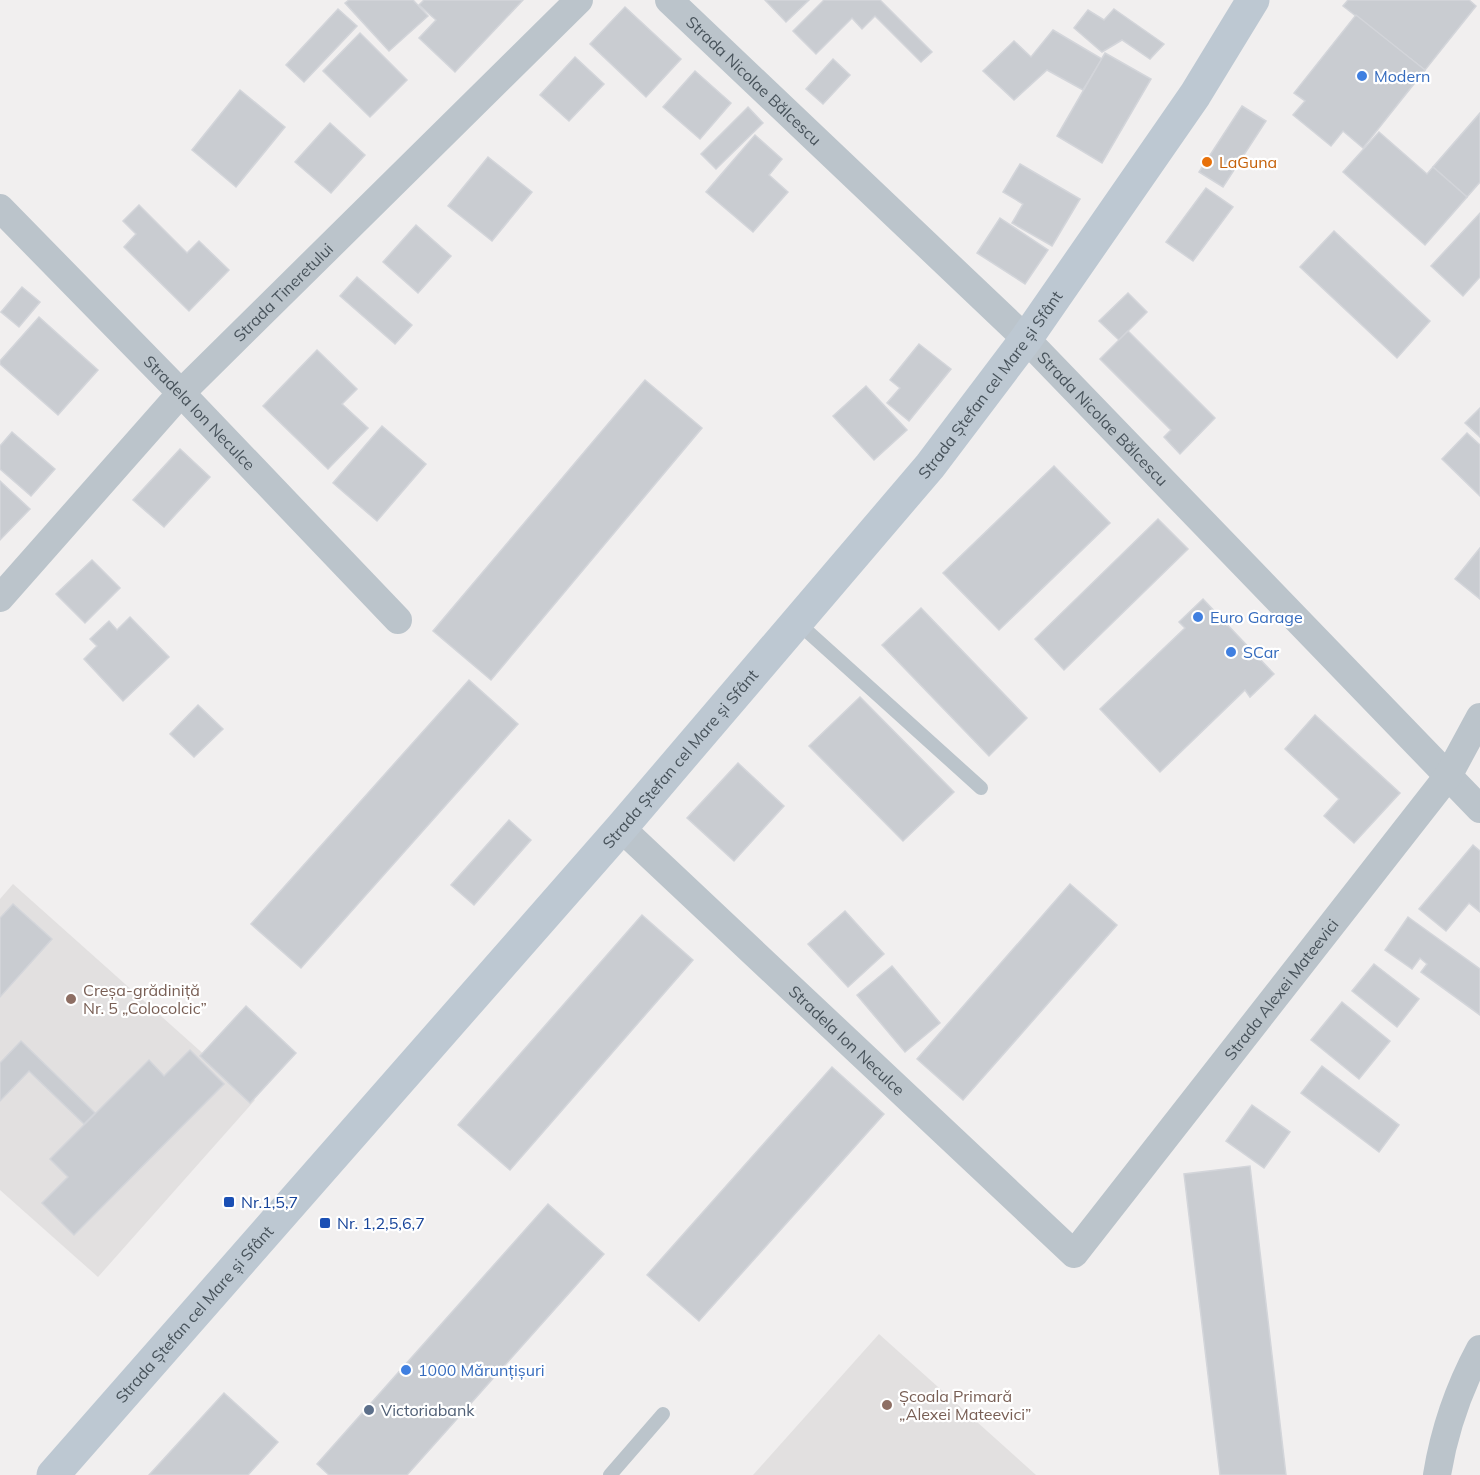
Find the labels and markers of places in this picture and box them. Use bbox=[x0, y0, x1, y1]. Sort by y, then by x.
place label: Modern bbox=[1374, 66, 1430, 86]
marker: Modern bbox=[1355, 69, 1369, 83]
place label: LaGuna bbox=[1219, 152, 1277, 172]
marker: LaGuna bbox=[1200, 155, 1214, 169]
place label: Euro Garage bbox=[1210, 607, 1303, 627]
marker: Euro Garage bbox=[1191, 610, 1205, 624]
place label: SCar bbox=[1243, 642, 1279, 662]
marker: SCar bbox=[1224, 645, 1238, 659]
place label: Creșa-grădiniță Nr. 5 „Colocolcic” bbox=[83, 980, 207, 1018]
marker: Creșa-grădiniță Nr. 5 „Colocolcic” bbox=[64, 992, 78, 1006]
place label: Nr.1,5,7 bbox=[241, 1192, 298, 1212]
marker: Nr.1,5,7 bbox=[222, 1195, 236, 1209]
place label: Nr. 1,2,5,6,7 bbox=[337, 1213, 425, 1233]
marker: Nr. 1,2,5,6,7 bbox=[318, 1216, 332, 1230]
place label: 1000 Mărunțișuri bbox=[418, 1360, 545, 1380]
marker: 1000 Mărunțișuri bbox=[399, 1363, 413, 1377]
place label: Școala Primară „Alexei Mateevici” bbox=[899, 1386, 1031, 1424]
marker: Școala Primară „Alexei Mateevici” bbox=[880, 1398, 894, 1412]
place label: Victoriabank bbox=[381, 1400, 475, 1420]
marker: Victoriabank bbox=[362, 1403, 376, 1417]

